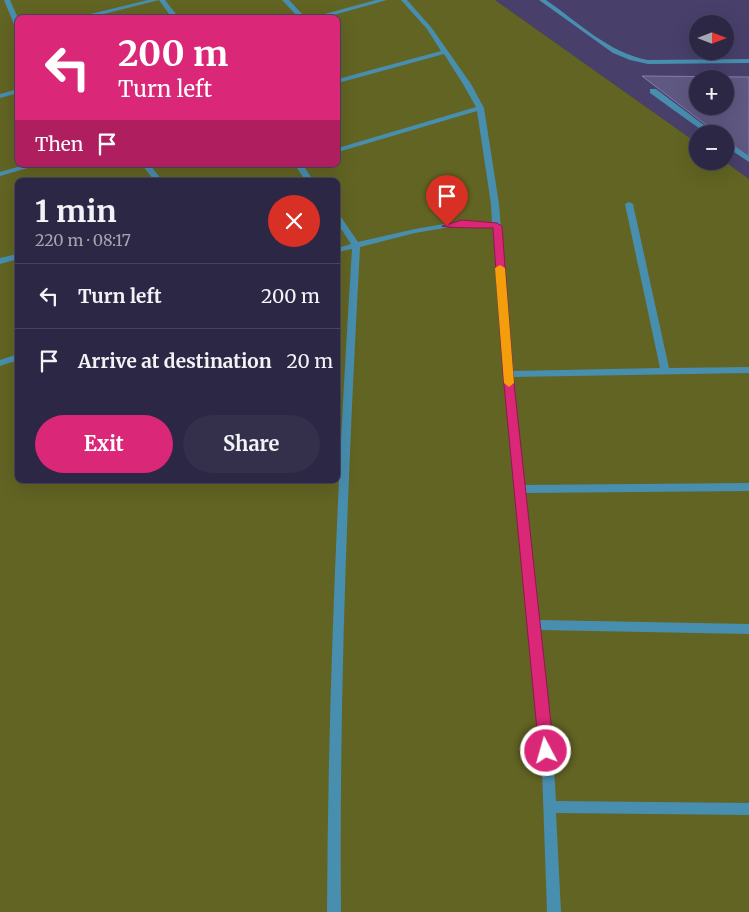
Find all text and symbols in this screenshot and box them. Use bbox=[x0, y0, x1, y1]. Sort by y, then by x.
north arrow bbox=[689, 15, 734, 60]
map controls bbox=[689, 15, 734, 170]
text: 200 m bbox=[118, 32, 228, 76]
icon: left bbox=[35, 35, 100, 100]
button: + bbox=[689, 70, 734, 115]
text: Turn left bbox=[118, 75, 212, 103]
button: − bbox=[689, 125, 734, 170]
icon: arrive bbox=[93, 130, 121, 158]
text: Then bbox=[35, 132, 83, 156]
pin bbox=[426, 175, 468, 226]
icon: arrive bbox=[433, 182, 461, 210]
text: 1 min bbox=[35, 192, 117, 230]
button: close bbox=[268, 195, 320, 247]
text: 220 m · 08:17 bbox=[35, 230, 131, 250]
icon: left bbox=[35, 282, 63, 310]
text: Turn left bbox=[78, 284, 162, 308]
text: 200 m bbox=[261, 284, 320, 308]
icon: arrive bbox=[35, 347, 63, 375]
text: Arrive at destination bbox=[78, 349, 272, 373]
text: 20 m bbox=[287, 349, 333, 373]
button: Exit bbox=[35, 415, 173, 473]
button: Share bbox=[183, 415, 320, 473]
position arrow bbox=[519, 724, 571, 776]

